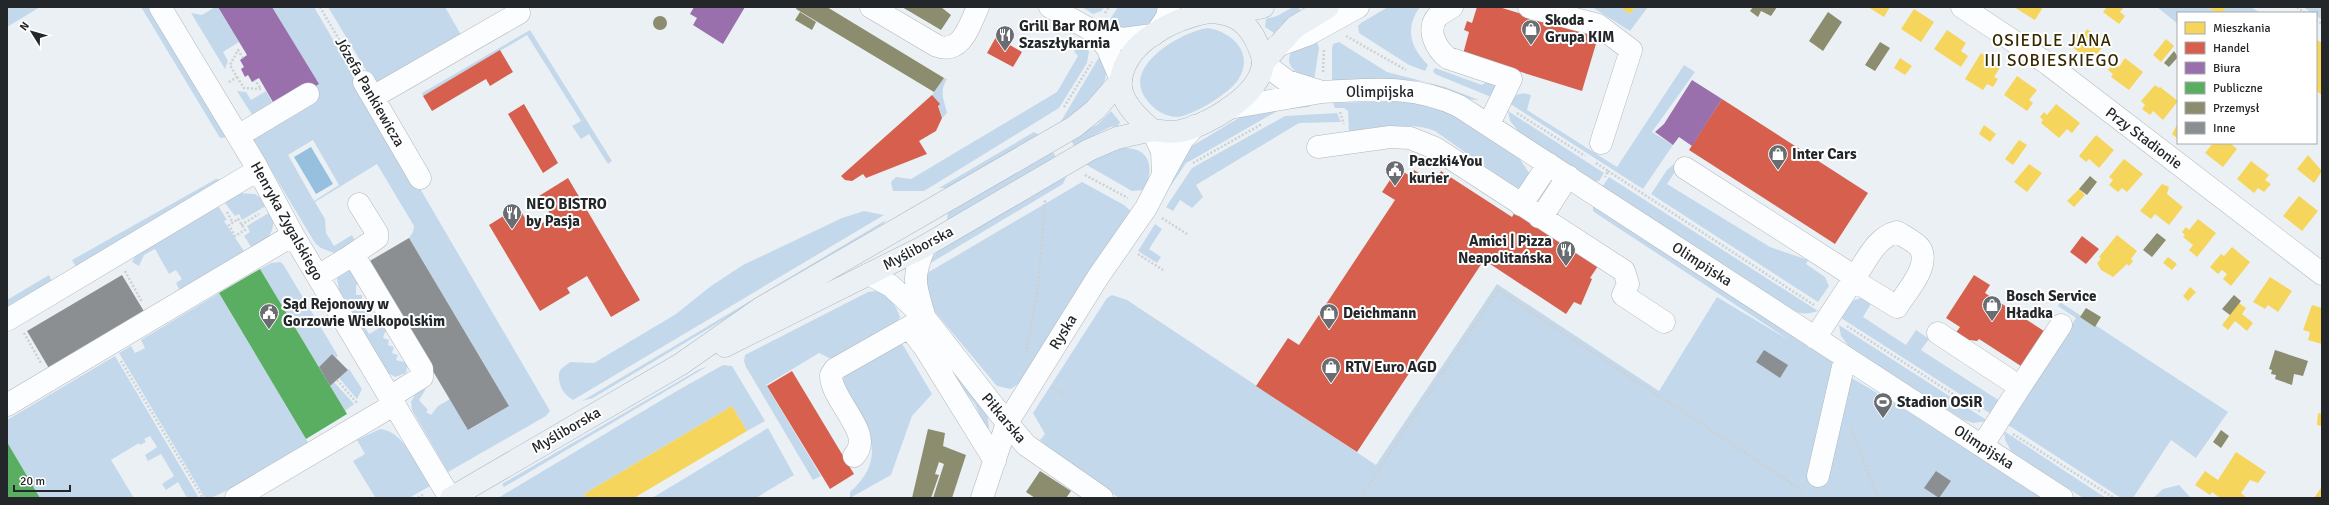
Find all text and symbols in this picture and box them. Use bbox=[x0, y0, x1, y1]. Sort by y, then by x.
place label: Skoda - Grupa KIM bbox=[1545, 11, 1615, 46]
north arrow bbox=[12, 12, 52, 52]
legend bbox=[2177, 12, 2317, 144]
place label: Grill Bar ROMA Szaszłykarnia bbox=[1019, 17, 1120, 52]
shop icon: Skoda - Grupa KIM bbox=[1520, 18, 1542, 46]
text: N bbox=[17, 19, 32, 33]
text: Mieszkania bbox=[2213, 21, 2271, 36]
restaurant icon: Grill Bar ROMA Szaszłykarnia bbox=[994, 24, 1016, 52]
district label: OSIEDLE JANA III SOBIESKIEGO bbox=[1984, 30, 2120, 71]
street label: Józefa Pankiewicza bbox=[331, 34, 409, 150]
text: Handel bbox=[2213, 41, 2250, 56]
text: Biura bbox=[2213, 61, 2241, 76]
text: Publiczne bbox=[2213, 81, 2263, 96]
street label: Olimpijska bbox=[1346, 83, 1414, 101]
text: Przemysł bbox=[2213, 101, 2260, 116]
street label: Przy Stadionie bbox=[2102, 103, 2186, 173]
text: Inne bbox=[2213, 121, 2236, 136]
shop icon: Inter Cars bbox=[1767, 143, 1789, 171]
place label: Inter Cars bbox=[1792, 145, 1857, 163]
place label: Paczki4You kurier bbox=[1409, 152, 1483, 187]
street label: Henryka Zygalskiego bbox=[247, 158, 327, 284]
public building icon: Paczki4You kurier bbox=[1384, 159, 1406, 187]
place label: NEO BISTRO by Pasja bbox=[526, 195, 607, 230]
restaurant icon: NEO BISTRO by Pasja bbox=[501, 202, 523, 230]
street label: Myśliborska bbox=[880, 222, 956, 274]
place label: Amici | Pizza Neapolitańska bbox=[1458, 232, 1552, 267]
street label: Olimpijska bbox=[1669, 238, 1735, 290]
restaurant icon: Amici | Pizza Neapolitańska bbox=[1555, 239, 1577, 267]
place label: Bosch Service Hładka bbox=[2006, 287, 2096, 322]
shop icon: Bosch Service Hładka bbox=[1981, 294, 2003, 322]
place label: Sąd Rejonowy w Gorzowie Wielkopolskim bbox=[283, 295, 445, 330]
public building icon: Sąd Rejonowy w Gorzowie Wielkopolskim bbox=[258, 302, 280, 330]
shop icon: Deichmann bbox=[1318, 302, 1340, 330]
place label: Deichmann bbox=[1343, 304, 1416, 322]
street label: Ryska bbox=[1045, 311, 1081, 353]
shop icon: RTV Euro AGD bbox=[1320, 356, 1342, 384]
place label: RTV Euro AGD bbox=[1345, 358, 1437, 376]
street label: Piłkarska bbox=[978, 389, 1030, 447]
sports icon: Stadion OSiR bbox=[1872, 391, 1894, 419]
place label: Stadion OSiR bbox=[1897, 393, 1983, 411]
street label: Myśliborska bbox=[528, 403, 604, 457]
street label: Olimpijska bbox=[1951, 421, 2017, 473]
scale bar bbox=[14, 467, 70, 493]
text: 20 m bbox=[20, 474, 45, 489]

